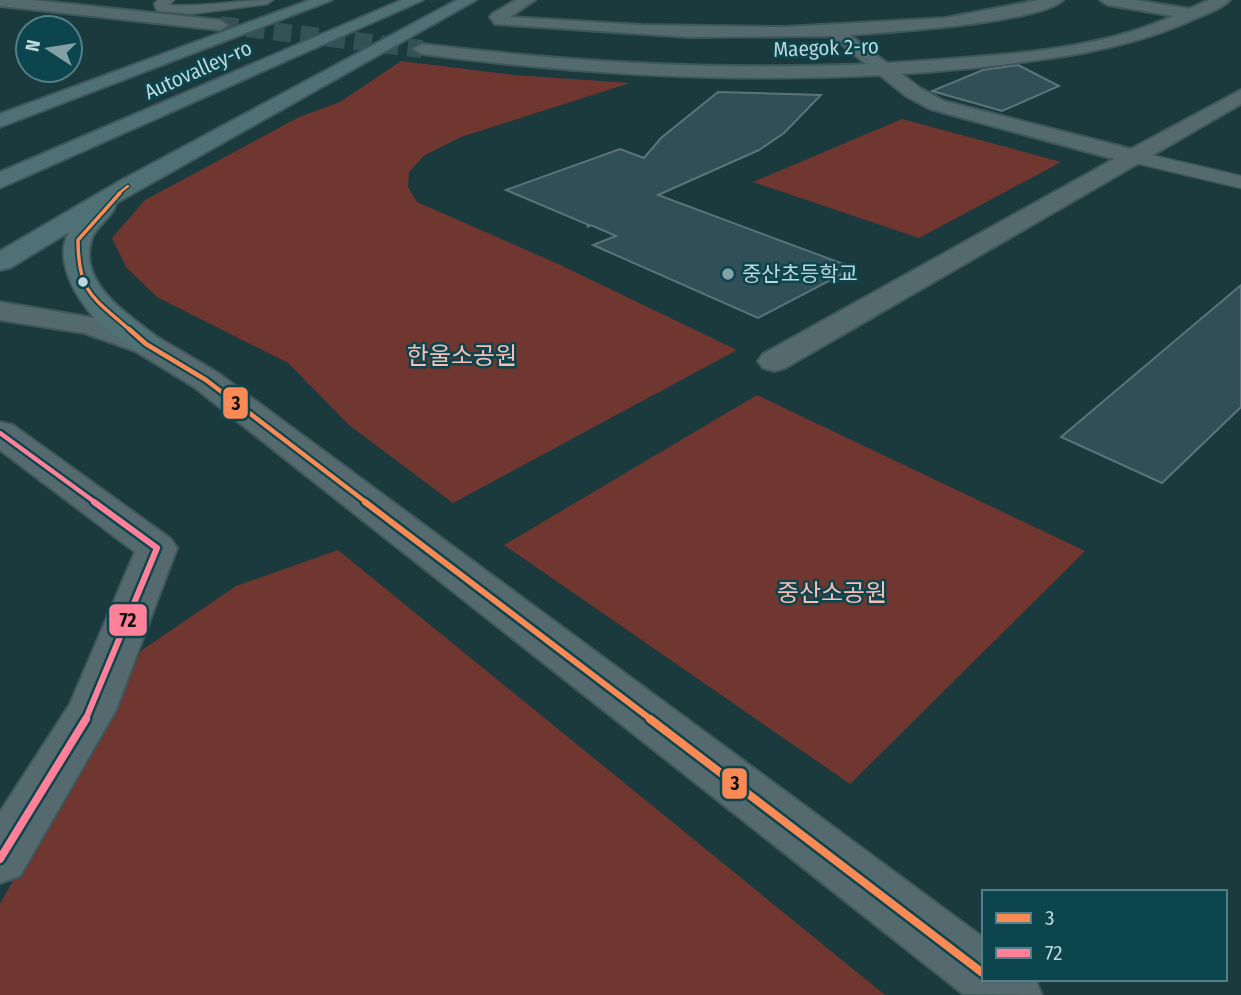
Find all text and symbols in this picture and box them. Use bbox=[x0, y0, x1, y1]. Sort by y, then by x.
north arrow bbox=[14, 14, 84, 84]
street label: Maegok 2-ro bbox=[773, 33, 879, 63]
street label: Autovalley-ro bbox=[140, 35, 256, 105]
text: N bbox=[20, 38, 45, 54]
place label: 중산초등학교 bbox=[742, 261, 858, 287]
marker: 중산초등학교 bbox=[720, 266, 736, 282]
unlabelled marker bbox=[76, 275, 90, 289]
park label: 한울소공원 bbox=[407, 342, 517, 370]
line badge: 3 bbox=[222, 386, 249, 420]
text: 3 bbox=[231, 392, 241, 415]
park label: 중산소공원 bbox=[777, 579, 887, 607]
line badge: 72 bbox=[108, 603, 148, 637]
text: 72 bbox=[120, 609, 137, 632]
line badge: 3 bbox=[721, 767, 748, 800]
text: 3 bbox=[730, 772, 740, 795]
legend bbox=[982, 890, 1227, 981]
text: 3 bbox=[1045, 905, 1054, 931]
text: 72 bbox=[1045, 940, 1063, 966]

